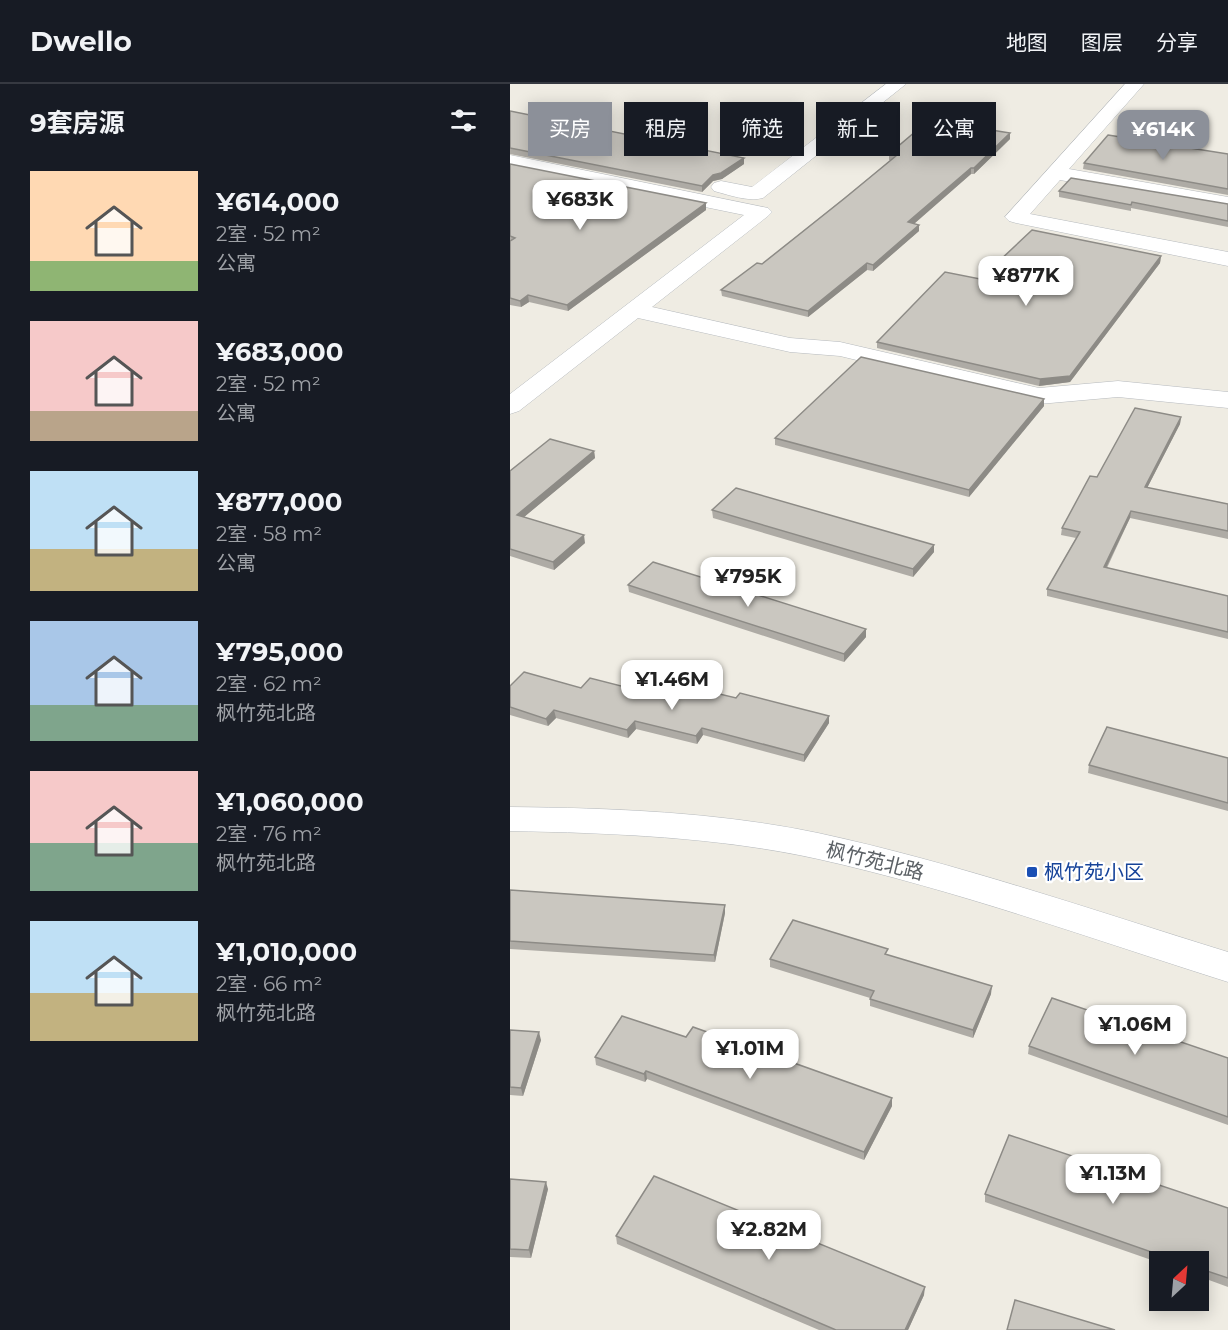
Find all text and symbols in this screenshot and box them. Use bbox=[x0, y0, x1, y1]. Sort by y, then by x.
text: Dwello bbox=[30, 24, 132, 58]
text: 地图 bbox=[1006, 30, 1048, 55]
text: 图层 bbox=[1081, 30, 1123, 55]
text: 分享 bbox=[1156, 30, 1198, 55]
chip: 买房 bbox=[528, 102, 612, 156]
chip: 租房 bbox=[624, 102, 708, 156]
chip: 筛选 bbox=[720, 102, 804, 156]
chip: 新上 bbox=[816, 102, 900, 156]
chip: 公寓 bbox=[912, 102, 996, 156]
icon: filters bbox=[447, 104, 480, 137]
text: 9套房源 bbox=[30, 107, 125, 139]
pin: ¥614K bbox=[1121, 110, 1205, 161]
text: ¥614K bbox=[1131, 117, 1195, 141]
pin: ¥683K bbox=[538, 180, 622, 231]
text: ¥614,000 bbox=[216, 186, 339, 218]
text: ¥683K bbox=[546, 187, 614, 211]
icon: home bbox=[78, 195, 150, 267]
text: 2室 · 52 m² bbox=[216, 222, 321, 246]
text: 公寓 bbox=[216, 251, 256, 275]
pin: ¥877K bbox=[984, 256, 1068, 307]
text: ¥877K bbox=[992, 263, 1060, 287]
text: ¥683,000 bbox=[216, 336, 343, 368]
icon: home bbox=[78, 345, 150, 417]
text: 2室 · 52 m² bbox=[216, 372, 321, 396]
text: 公寓 bbox=[216, 401, 256, 425]
text: ¥877,000 bbox=[216, 486, 342, 518]
icon: home bbox=[78, 495, 150, 567]
text: 2室 · 58 m² bbox=[216, 522, 322, 546]
text: 公寓 bbox=[216, 551, 256, 575]
pin: ¥795K bbox=[706, 557, 790, 608]
text: ¥795K bbox=[714, 564, 782, 588]
text: ¥795,000 bbox=[216, 636, 343, 668]
icon: home bbox=[78, 645, 150, 717]
pin: ¥1.46M bbox=[623, 660, 721, 711]
text: ¥1.46M bbox=[635, 667, 709, 691]
text: 2室 · 62 m² bbox=[216, 672, 321, 696]
text: 枫竹苑北路 bbox=[216, 701, 316, 725]
text: ¥1,060,000 bbox=[216, 786, 364, 818]
icon: home bbox=[78, 795, 150, 867]
text: 2室 · 76 m² bbox=[216, 822, 322, 846]
street label: 枫竹苑北路 bbox=[824, 837, 926, 885]
text: 枫竹苑北路 bbox=[216, 851, 316, 875]
place label: 枫竹苑小区 bbox=[1044, 860, 1144, 884]
marker: 枫竹苑小区 bbox=[1025, 865, 1039, 879]
text: ¥1,010,000 bbox=[216, 936, 357, 968]
icon: home bbox=[78, 945, 150, 1017]
text: 2室 · 66 m² bbox=[216, 972, 322, 996]
text: 枫竹苑北路 bbox=[216, 1001, 316, 1025]
pin: ¥1.06M bbox=[1086, 1005, 1184, 1056]
text: ¥1.06M bbox=[1098, 1012, 1172, 1036]
pin: ¥1.01M bbox=[701, 1029, 799, 1080]
text: ¥1.01M bbox=[716, 1036, 784, 1060]
pin: ¥1.13M bbox=[1064, 1154, 1162, 1205]
text: ¥1.13M bbox=[1080, 1161, 1146, 1185]
pin: ¥2.82M bbox=[720, 1210, 818, 1261]
text: ¥2.82M bbox=[731, 1217, 807, 1241]
north arrow bbox=[1149, 1251, 1209, 1311]
map controls bbox=[1149, 1251, 1209, 1311]

